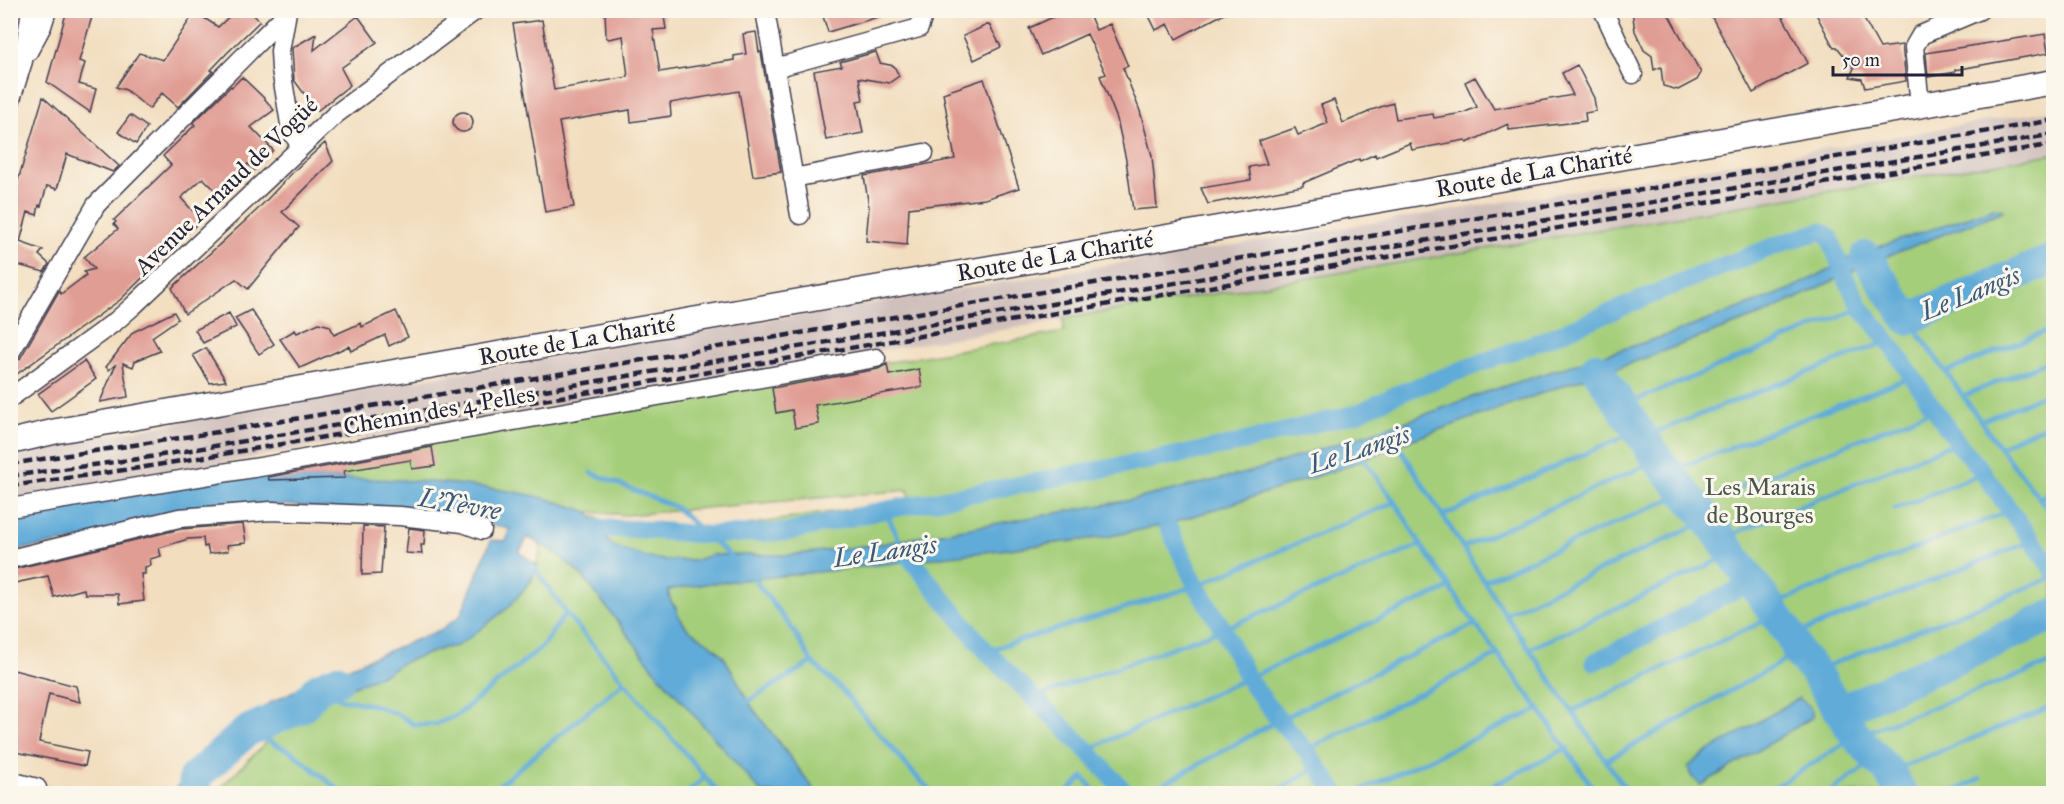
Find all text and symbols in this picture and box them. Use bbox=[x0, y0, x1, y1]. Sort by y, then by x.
scale bar bbox=[1833, 39, 1962, 77]
text: 50 m bbox=[1842, 49, 1880, 71]
street label: Avenue Arnaud de Vogüé bbox=[127, 90, 324, 282]
street label: Route de La Charité bbox=[1433, 140, 1635, 204]
street label: Route de La Charité bbox=[954, 224, 1156, 288]
water label: Le Langis bbox=[1915, 258, 2025, 328]
street label: Route de La Charité bbox=[476, 308, 678, 372]
street label: Chemin des 4 Pelles bbox=[341, 378, 537, 442]
water label: Le Langis bbox=[1304, 418, 1414, 481]
park label: Les Marais de Bourges bbox=[1704, 472, 1816, 530]
water label: L'Yèvre bbox=[416, 481, 505, 527]
water label: Le Langis bbox=[830, 528, 939, 574]

